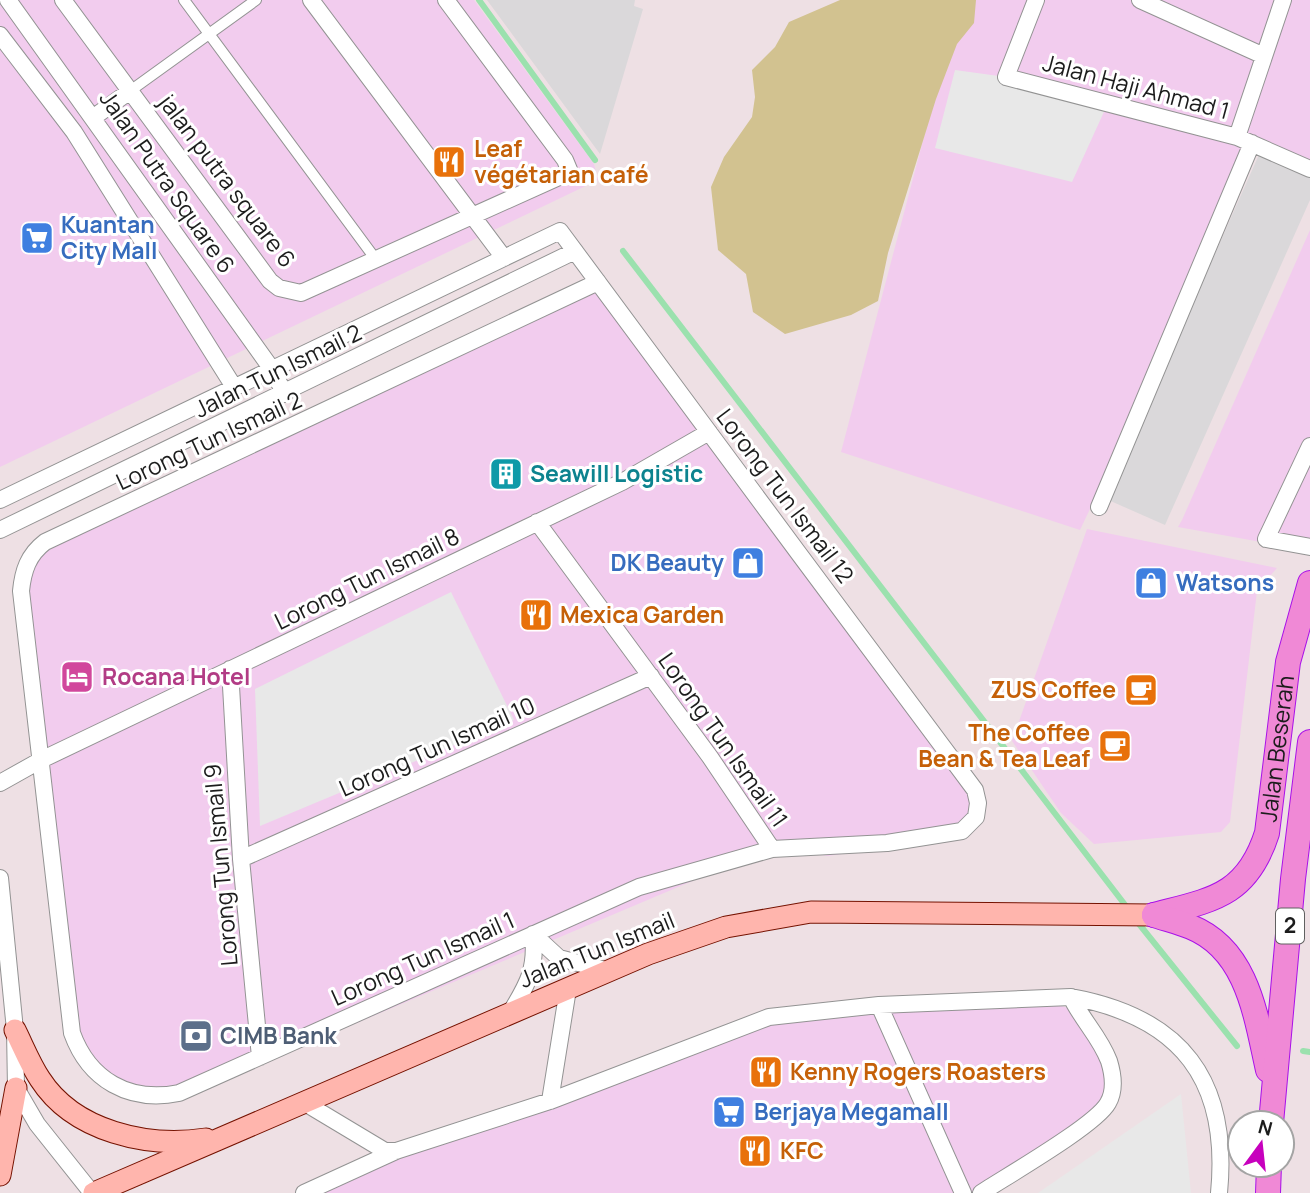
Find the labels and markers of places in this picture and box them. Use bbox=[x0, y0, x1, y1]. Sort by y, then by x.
place label: Leaf végétarian café bbox=[474, 132, 649, 190]
restaurant icon: Leaf végétarian café bbox=[430, 143, 468, 181]
place label: Kuantan City Mall bbox=[61, 208, 157, 266]
supermarket icon: Kuantan City Mall bbox=[18, 219, 56, 257]
building icon: Seawill Logistic bbox=[487, 455, 525, 493]
place label: Seawill Logistic bbox=[530, 457, 703, 489]
shop icon: DK Beauty bbox=[729, 544, 767, 582]
place label: DK Beauty bbox=[611, 546, 724, 578]
shop icon: Watsons bbox=[1132, 564, 1170, 602]
place label: Watsons bbox=[1176, 566, 1274, 598]
restaurant icon: Mexica Garden bbox=[517, 596, 555, 634]
place label: Mexica Garden bbox=[560, 598, 724, 630]
hotel icon: Rocana Hotel bbox=[58, 658, 96, 696]
place label: Rocana Hotel bbox=[102, 660, 250, 692]
cafe icon: ZUS Coffee bbox=[1122, 671, 1160, 709]
place label: ZUS Coffee bbox=[990, 673, 1116, 705]
place label: The Coffee Bean & Tea Leaf bbox=[918, 716, 1090, 774]
cafe icon: The Coffee Bean & Tea Leaf bbox=[1096, 727, 1134, 765]
bank icon: CIMB Bank bbox=[177, 1017, 215, 1055]
place label: CIMB Bank bbox=[220, 1019, 337, 1051]
restaurant icon: Kenny Rogers Roasters bbox=[747, 1053, 785, 1091]
place label: Kenny Rogers Roasters bbox=[790, 1055, 1046, 1087]
supermarket icon: Berjaya Megamall bbox=[710, 1093, 748, 1131]
place label: Berjaya Megamall bbox=[754, 1095, 949, 1127]
restaurant icon: KFC bbox=[736, 1132, 774, 1170]
place label: KFC bbox=[780, 1134, 824, 1166]

